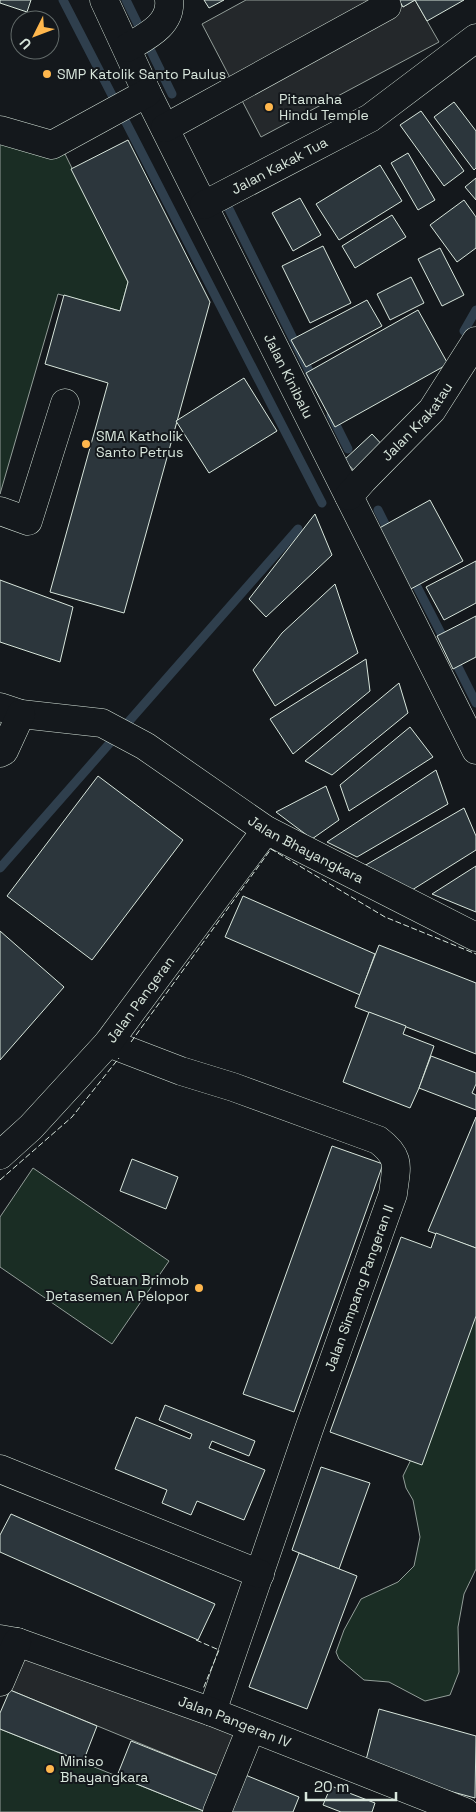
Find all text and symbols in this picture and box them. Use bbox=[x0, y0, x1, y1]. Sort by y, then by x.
north arrow bbox=[10, 10, 60, 60]
text: U bbox=[15, 34, 35, 53]
place label: SMP Katolik Santo Paulus bbox=[57, 65, 226, 83]
marker: SMP Katolik Santo Paulus bbox=[41, 68, 53, 80]
place label: Pitamaha Hindu Temple bbox=[279, 90, 369, 124]
marker: Pitamaha Hindu Temple bbox=[263, 101, 275, 113]
street label: Jalan Kakak Tua bbox=[228, 133, 331, 198]
street label: Jalan Kinibalu bbox=[260, 330, 318, 422]
street label: Jalan Krakatau bbox=[378, 379, 456, 465]
place label: SMA Katholik Santo Petrus bbox=[96, 427, 184, 461]
marker: SMA Katholik Santo Petrus bbox=[80, 438, 92, 450]
street label: Jalan Bhayangkara bbox=[245, 811, 367, 887]
street label: Jalan Pangeran bbox=[102, 952, 178, 1046]
street label: Jalan Simpang Pangeran II bbox=[320, 1202, 398, 1374]
place label: Satuan Brimob Detasemen A Pelopor bbox=[46, 1271, 189, 1305]
marker: Satuan Brimob Detasemen A Pelopor bbox=[193, 1282, 205, 1294]
street label: Jalan Pangeran IV bbox=[176, 1692, 294, 1751]
place label: Miniso Bhayangkara bbox=[60, 1752, 148, 1786]
marker: Miniso Bhayangkara bbox=[44, 1763, 56, 1775]
scale bar bbox=[306, 1770, 396, 1802]
text: 20 m bbox=[314, 1777, 349, 1796]

